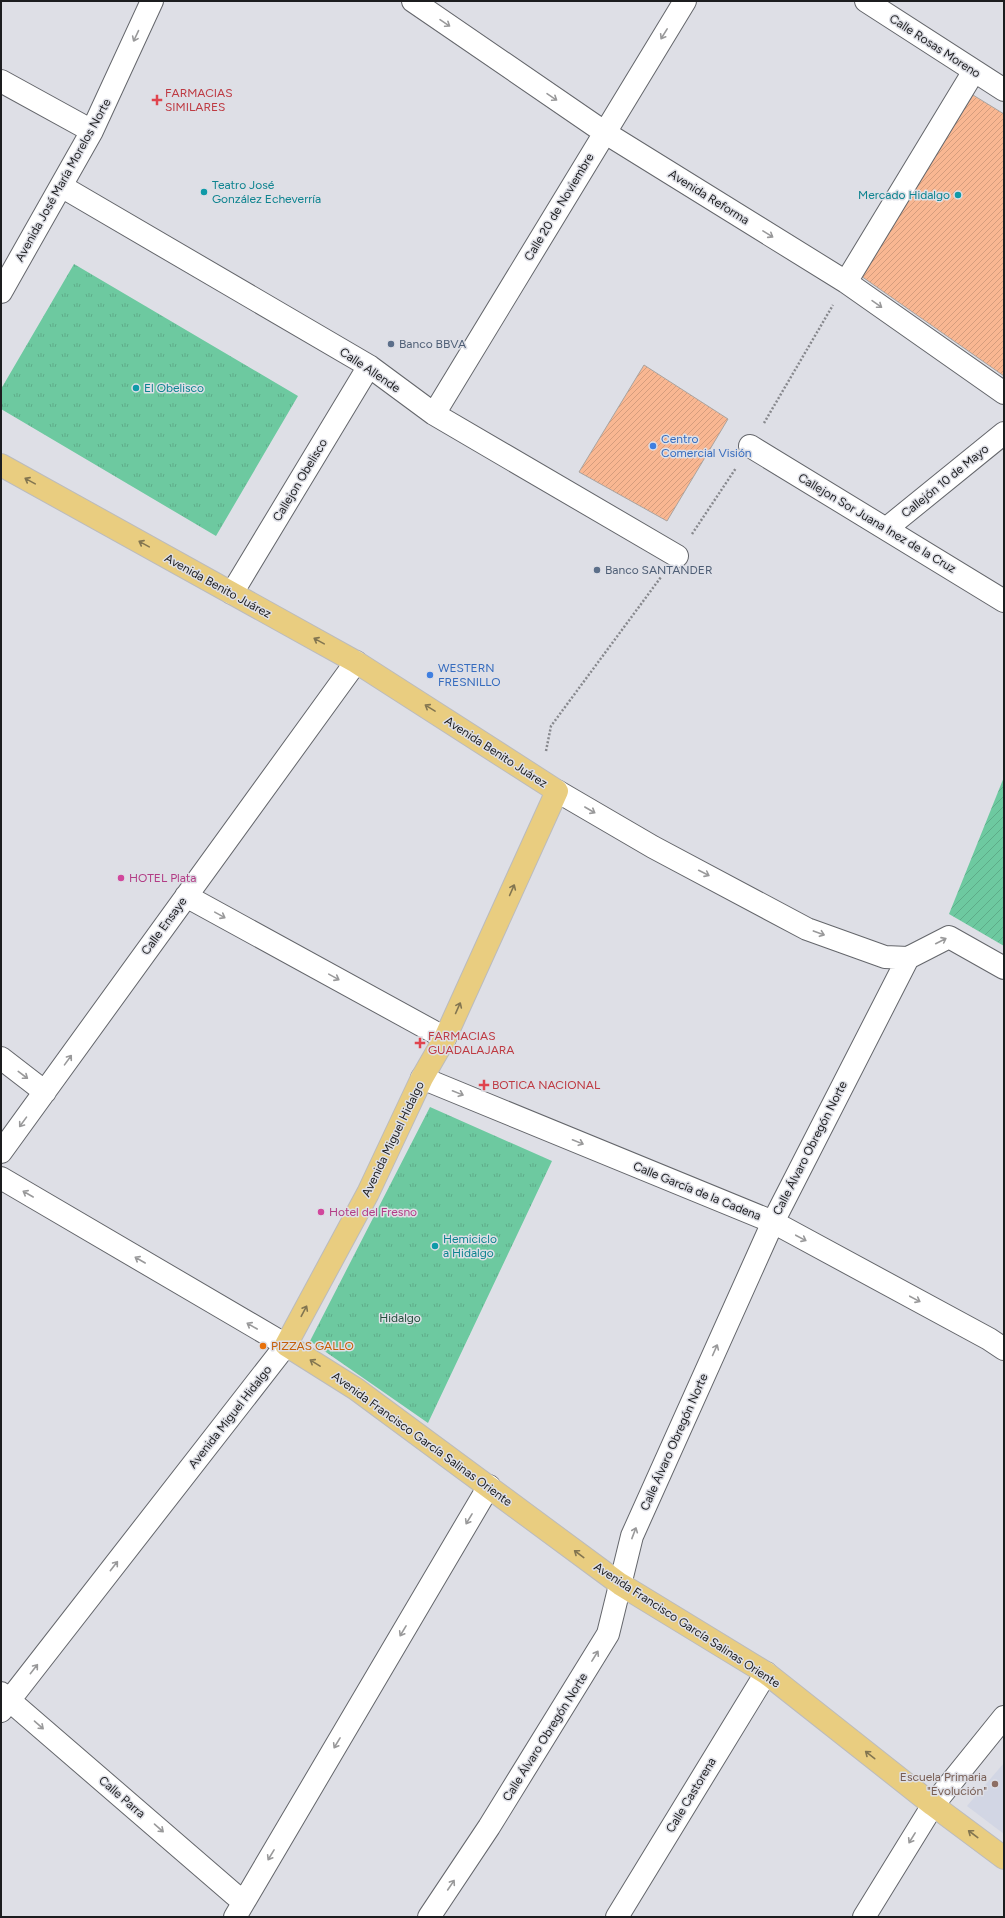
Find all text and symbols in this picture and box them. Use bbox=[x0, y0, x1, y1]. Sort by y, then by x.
street label: Calle Rosas Moreno bbox=[887, 11, 983, 81]
one-way arrow bbox=[439, 19, 450, 27]
one-way arrow bbox=[660, 28, 668, 40]
one-way arrow bbox=[132, 30, 139, 42]
place label: FARMACIAS SIMILARES bbox=[165, 86, 233, 114]
one-way arrow bbox=[547, 93, 558, 101]
marker: FARMACIAS SIMILARES bbox=[152, 95, 162, 105]
street label: Avenida José María Morelos Norte bbox=[12, 96, 114, 264]
street label: Calle 20 de Noviembre bbox=[521, 150, 597, 263]
street label: Avenida Reforma bbox=[666, 167, 752, 227]
place label: Teatro José González Echeverría bbox=[212, 178, 321, 206]
marker: Teatro José González Echeverría bbox=[199, 187, 209, 197]
place label: Mercado Hidalgo bbox=[858, 188, 950, 202]
marker: Mercado Hidalgo bbox=[953, 190, 963, 200]
one-way arrow bbox=[762, 230, 773, 238]
one-way arrow bbox=[872, 300, 883, 308]
place label: Banco BBVA bbox=[399, 337, 466, 351]
marker: Banco BBVA bbox=[386, 339, 396, 349]
street label: Calle Allende bbox=[337, 345, 403, 396]
place label: El Obelisco bbox=[144, 381, 204, 395]
marker: El Obelisco bbox=[131, 383, 141, 393]
place label: Centro Comercial Visión bbox=[661, 432, 752, 460]
street label: Callejon Obelisco bbox=[270, 436, 330, 524]
marker: Centro Comercial Visión bbox=[648, 441, 658, 451]
street label: Callejón 10 de Mayo bbox=[899, 442, 991, 520]
street label: Callejon Sor Juana Inez de la Cruz bbox=[796, 470, 958, 576]
one-way arrow bbox=[24, 477, 36, 485]
one-way arrow bbox=[138, 540, 150, 548]
street label: Avenida Benito Juárez bbox=[162, 551, 274, 621]
place label: Banco SANTANDER bbox=[605, 563, 712, 577]
marker: Banco SANTANDER bbox=[592, 565, 602, 575]
one-way arrow bbox=[313, 637, 325, 645]
place label: WESTERN FRESNILLO bbox=[438, 661, 501, 689]
marker: WESTERN FRESNILLO bbox=[425, 670, 435, 680]
one-way arrow bbox=[424, 704, 436, 712]
street label: Avenida Benito Juárez bbox=[442, 714, 550, 790]
one-way arrow bbox=[584, 807, 596, 815]
one-way arrow bbox=[698, 870, 710, 877]
place label: HOTEL Plata bbox=[129, 871, 196, 885]
marker: HOTEL Plata bbox=[116, 873, 126, 883]
one-way arrow bbox=[509, 884, 516, 896]
street label: Calle Ensaye bbox=[138, 894, 190, 958]
one-way arrow bbox=[214, 912, 226, 919]
one-way arrow bbox=[813, 930, 825, 938]
one-way arrow bbox=[935, 937, 947, 945]
one-way arrow bbox=[328, 974, 340, 982]
one-way arrow bbox=[455, 1003, 463, 1015]
place label: FARMACIAS GUADALAJARA bbox=[428, 1029, 514, 1057]
marker: FARMACIAS GUADALAJARA bbox=[415, 1038, 425, 1048]
one-way arrow bbox=[64, 1055, 72, 1066]
one-way arrow bbox=[17, 1071, 28, 1079]
place label: BOTICA NACIONAL bbox=[492, 1078, 601, 1092]
street label: Calle Álvaro Obregón Norte bbox=[770, 1078, 850, 1217]
street label: Avenida Miguel Hidalgo bbox=[359, 1079, 427, 1199]
marker: BOTICA NACIONAL bbox=[479, 1080, 489, 1090]
one-way arrow bbox=[452, 1089, 464, 1097]
one-way arrow bbox=[19, 1116, 27, 1127]
one-way arrow bbox=[572, 1139, 584, 1147]
street label: Calle García de la Cadena bbox=[631, 1159, 763, 1223]
one-way arrow bbox=[22, 1189, 34, 1197]
place label: Hotel del Fresno bbox=[329, 1205, 417, 1219]
marker: Hotel del Fresno bbox=[316, 1207, 326, 1217]
place label: Hemiciclo a Hidalgo bbox=[443, 1232, 497, 1260]
one-way arrow bbox=[795, 1234, 807, 1242]
marker: Hemiciclo a Hidalgo bbox=[430, 1241, 440, 1251]
one-way arrow bbox=[134, 1255, 146, 1263]
one-way arrow bbox=[909, 1296, 921, 1304]
one-way arrow bbox=[301, 1305, 309, 1317]
park label: Hidalgo bbox=[379, 1311, 421, 1325]
one-way arrow bbox=[246, 1321, 258, 1329]
place label: PIZZAS GALLO bbox=[271, 1339, 354, 1353]
marker: PIZZAS GALLO bbox=[258, 1341, 268, 1351]
one-way arrow bbox=[712, 1345, 719, 1357]
one-way arrow bbox=[309, 1359, 321, 1367]
street label: Avenida Miguel Hidalgo bbox=[185, 1363, 275, 1471]
street label: Avenida Francisco García Salinas Oriente bbox=[329, 1369, 515, 1509]
street label: Calle Álvaro Obregón Norte bbox=[637, 1371, 711, 1513]
one-way arrow bbox=[465, 1513, 473, 1525]
one-way arrow bbox=[630, 1528, 638, 1540]
one-way arrow bbox=[574, 1550, 585, 1558]
street label: Avenida Francisco García Salinas Oriente bbox=[591, 1559, 783, 1691]
one-way arrow bbox=[109, 1561, 118, 1572]
one-way arrow bbox=[399, 1625, 407, 1636]
one-way arrow bbox=[591, 1650, 599, 1662]
one-way arrow bbox=[29, 1663, 38, 1674]
street label: Calle Álvaro Obregón Norte bbox=[500, 1670, 591, 1804]
one-way arrow bbox=[34, 1720, 44, 1730]
one-way arrow bbox=[332, 1737, 340, 1749]
one-way arrow bbox=[864, 1751, 875, 1759]
street label: Calle Castorena bbox=[663, 1755, 719, 1835]
place label: Escuela Primaria "Evolución" bbox=[900, 1770, 987, 1798]
street label: Calle Parra bbox=[96, 1773, 148, 1821]
marker: Escuela Primaria "Evolución" bbox=[990, 1779, 1000, 1789]
one-way arrow bbox=[153, 1824, 164, 1833]
one-way arrow bbox=[967, 1830, 978, 1839]
one-way arrow bbox=[908, 1832, 916, 1844]
one-way arrow bbox=[266, 1849, 274, 1861]
one-way arrow bbox=[447, 1879, 455, 1890]

